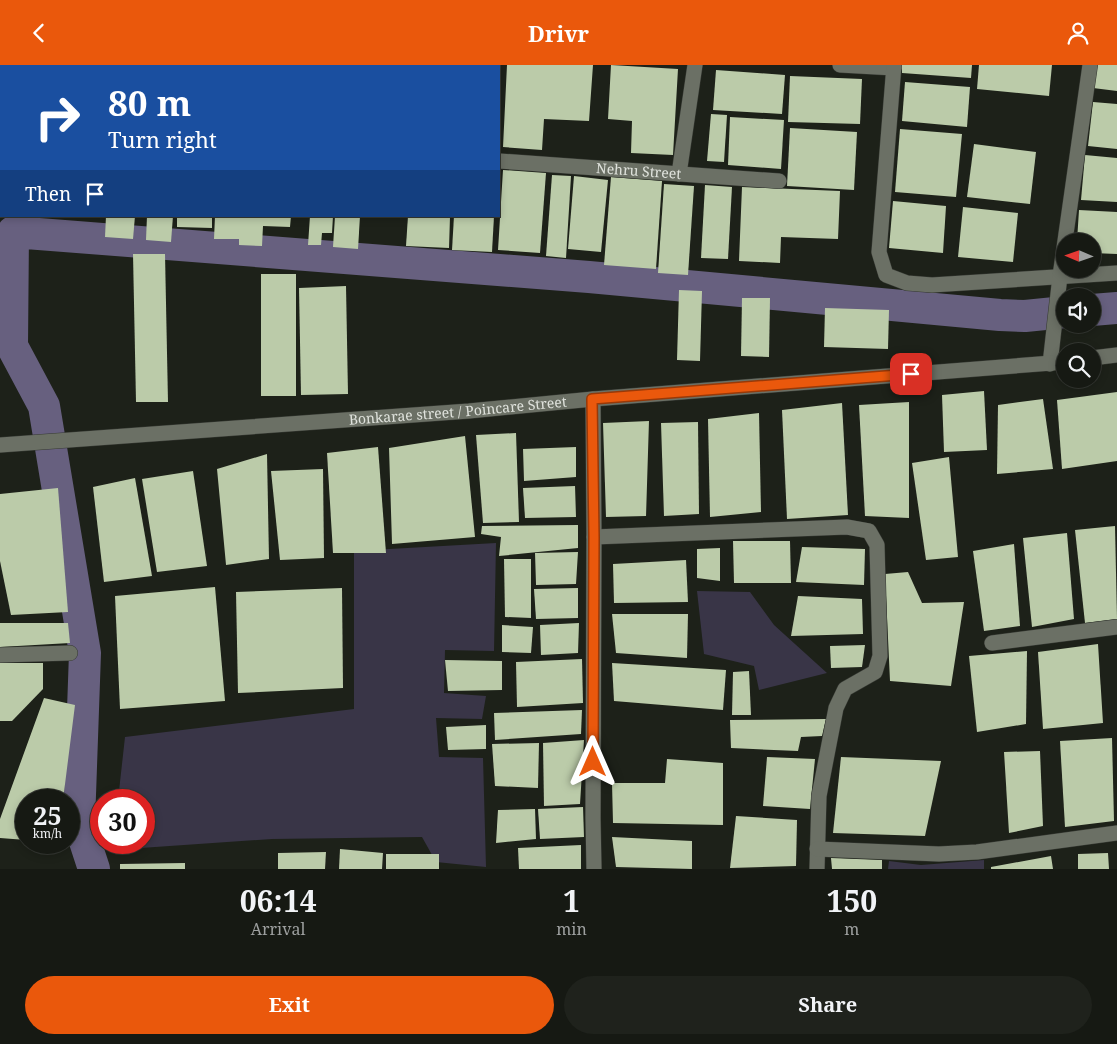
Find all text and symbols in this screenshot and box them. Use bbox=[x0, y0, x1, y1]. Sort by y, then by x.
text: Drivr bbox=[528, 18, 589, 48]
icon: back bbox=[25, 19, 53, 47]
icon: person bbox=[1064, 19, 1092, 47]
text: 80 m bbox=[108, 79, 191, 126]
icon: right bbox=[25, 85, 90, 150]
text: Turn right bbox=[108, 124, 217, 154]
street label: Nehru Street bbox=[595, 158, 682, 183]
icon: arrive bbox=[81, 180, 109, 208]
text: Then bbox=[25, 181, 71, 207]
north arrow bbox=[1056, 233, 1101, 277]
map controls bbox=[1056, 233, 1101, 388]
button: sound bbox=[1056, 288, 1101, 333]
button: search bbox=[1056, 343, 1101, 388]
pin bbox=[890, 353, 932, 395]
icon: arrive bbox=[897, 360, 925, 388]
street label: Bonkarae street / Poincare Street bbox=[348, 392, 568, 429]
position arrow bbox=[566, 735, 618, 787]
speed limit sign: 30 bbox=[90, 789, 155, 854]
text: 25 bbox=[33, 798, 62, 832]
text: km/h bbox=[33, 825, 62, 842]
text: 06:14 bbox=[240, 880, 317, 921]
text: 1 bbox=[563, 880, 580, 921]
text: 150 bbox=[826, 880, 877, 921]
text: Arrival bbox=[251, 918, 305, 940]
text: min bbox=[556, 918, 587, 940]
text: m bbox=[844, 918, 859, 940]
button: Exit bbox=[25, 976, 554, 1034]
button: Share bbox=[564, 976, 1092, 1034]

